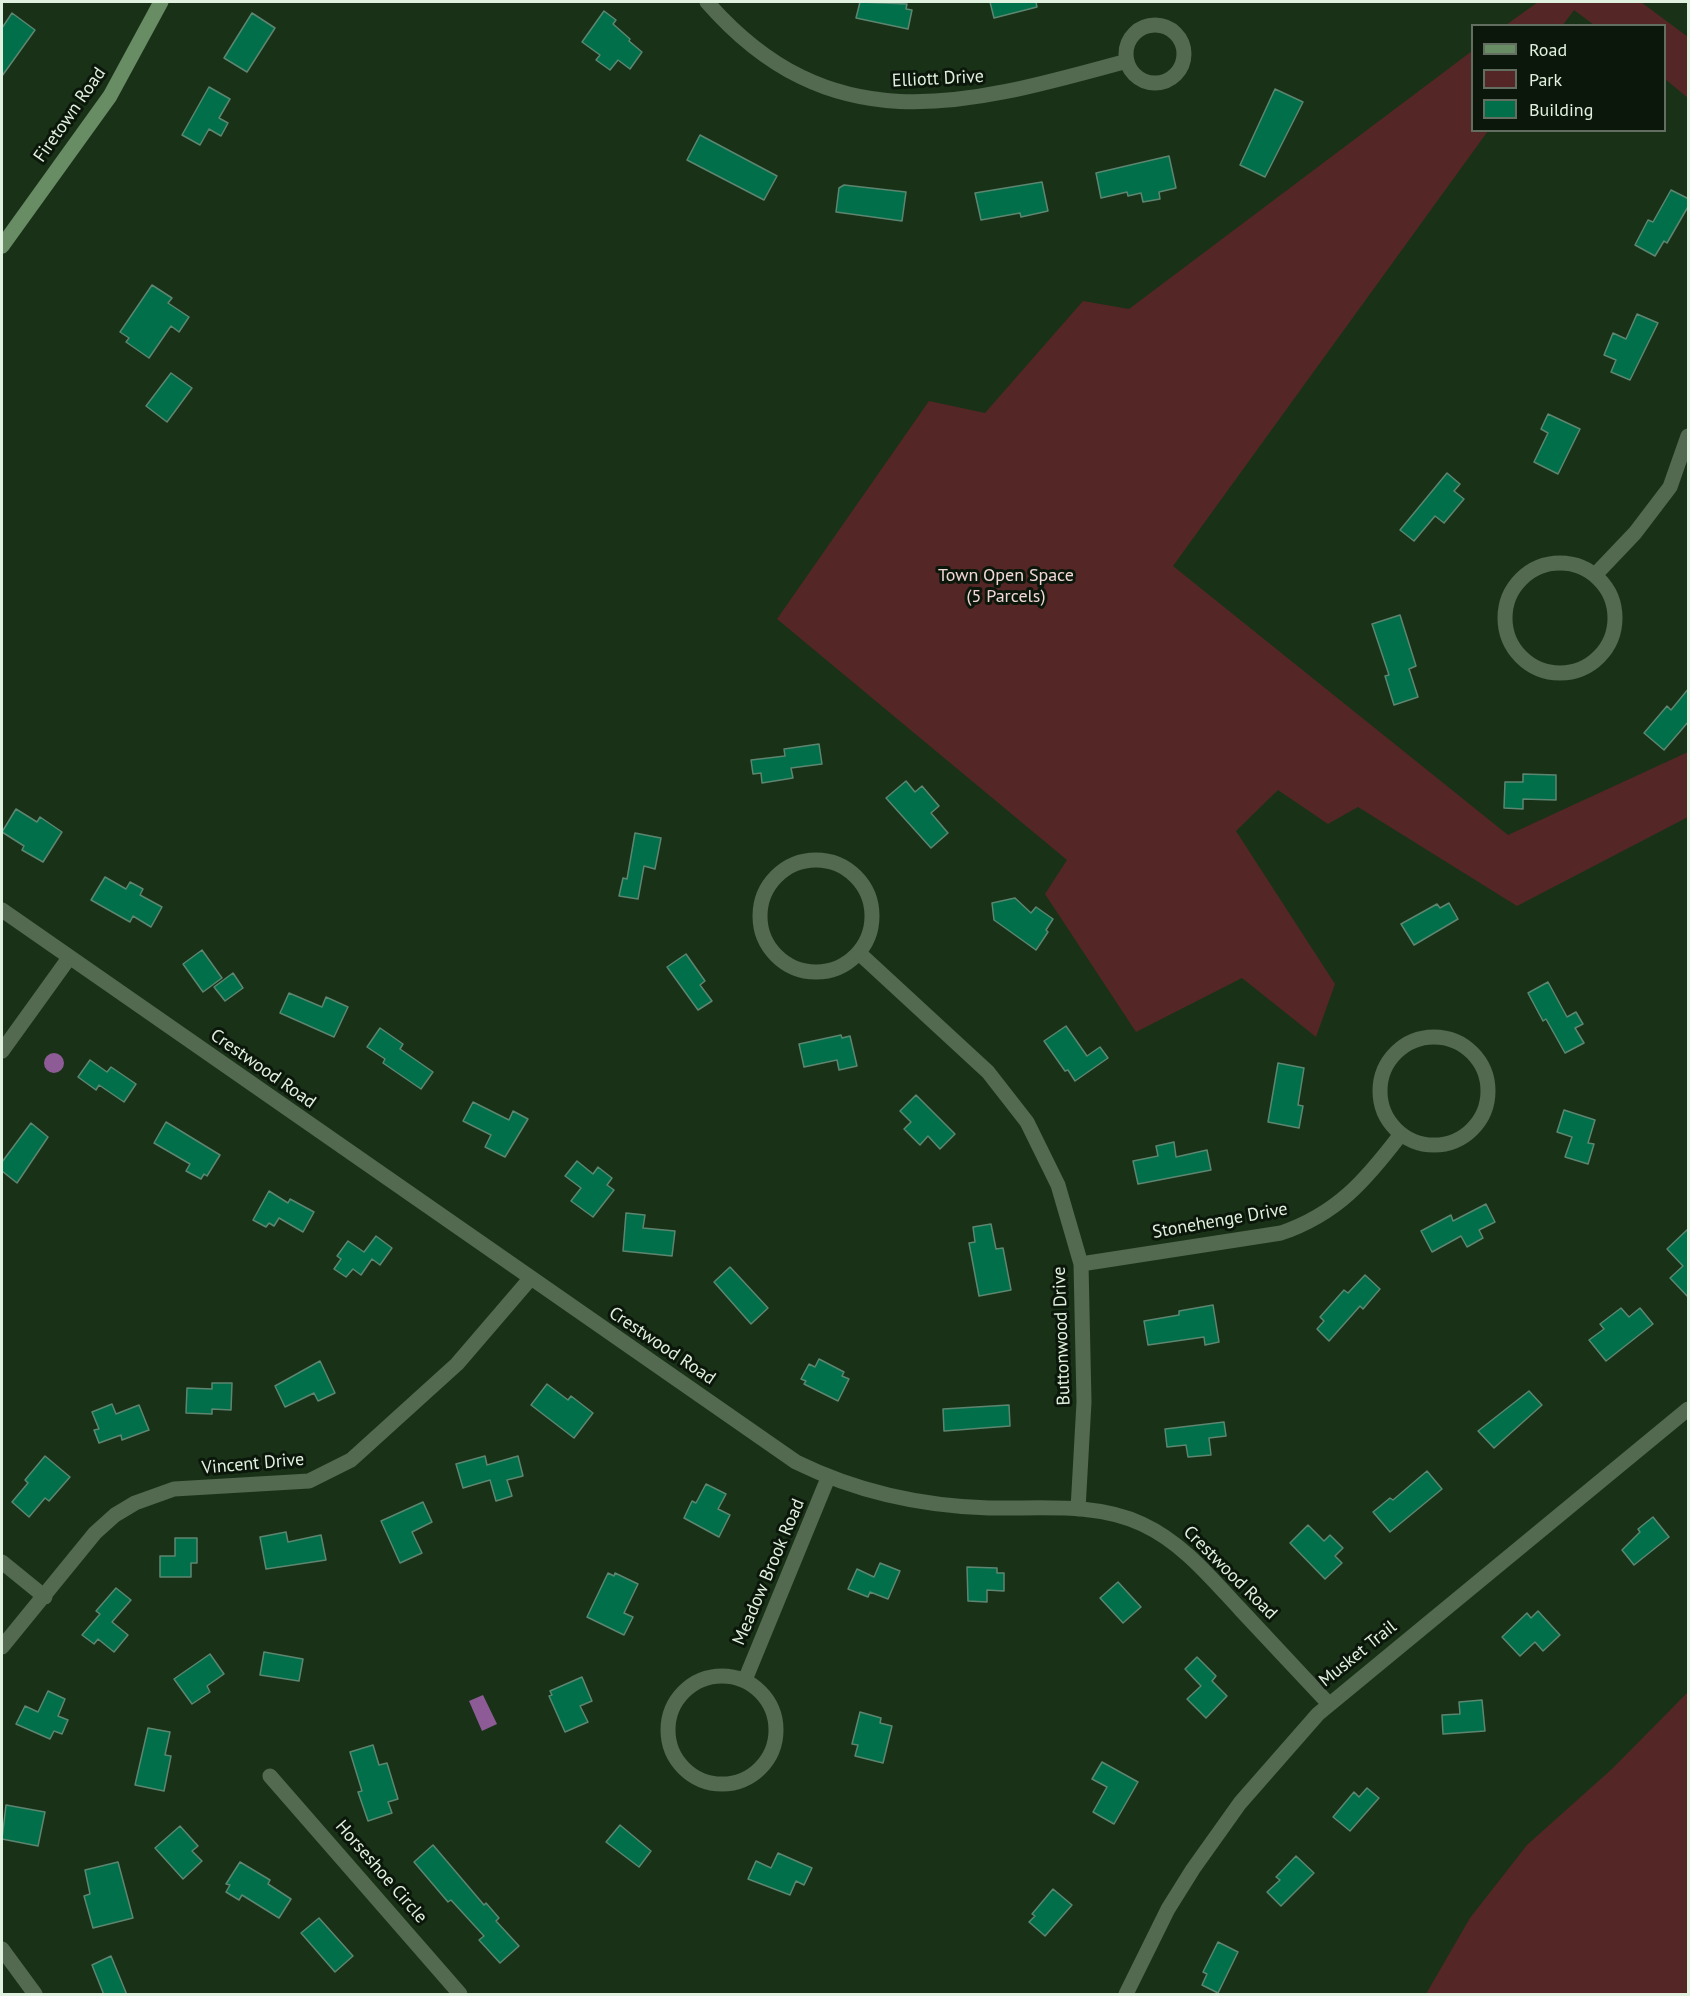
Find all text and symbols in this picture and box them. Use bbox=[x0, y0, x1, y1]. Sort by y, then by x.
legend bbox=[1471, 24, 1666, 132]
text: Road bbox=[1529, 38, 1567, 61]
street label: Firetown Road bbox=[29, 63, 111, 167]
street label: Elliott Drive bbox=[892, 66, 984, 92]
text: Park bbox=[1529, 68, 1562, 91]
text: Building bbox=[1529, 98, 1593, 121]
park label: Town Open Space (5 Parcels) bbox=[938, 565, 1074, 608]
street label: Crestwood Road bbox=[206, 1025, 320, 1113]
street label: Stonehenge Drive bbox=[1151, 1198, 1289, 1244]
street label: Buttonwood Drive bbox=[1049, 1266, 1075, 1406]
street label: Crestwood Road bbox=[605, 1302, 719, 1390]
street label: Vincent Drive bbox=[201, 1449, 305, 1479]
street label: Meadow Brook Road bbox=[728, 1496, 810, 1648]
street label: Crestwood Road bbox=[1179, 1522, 1281, 1624]
street label: Musket Trail bbox=[1315, 1616, 1401, 1692]
street label: Horseshoe Circle bbox=[330, 1816, 432, 1928]

